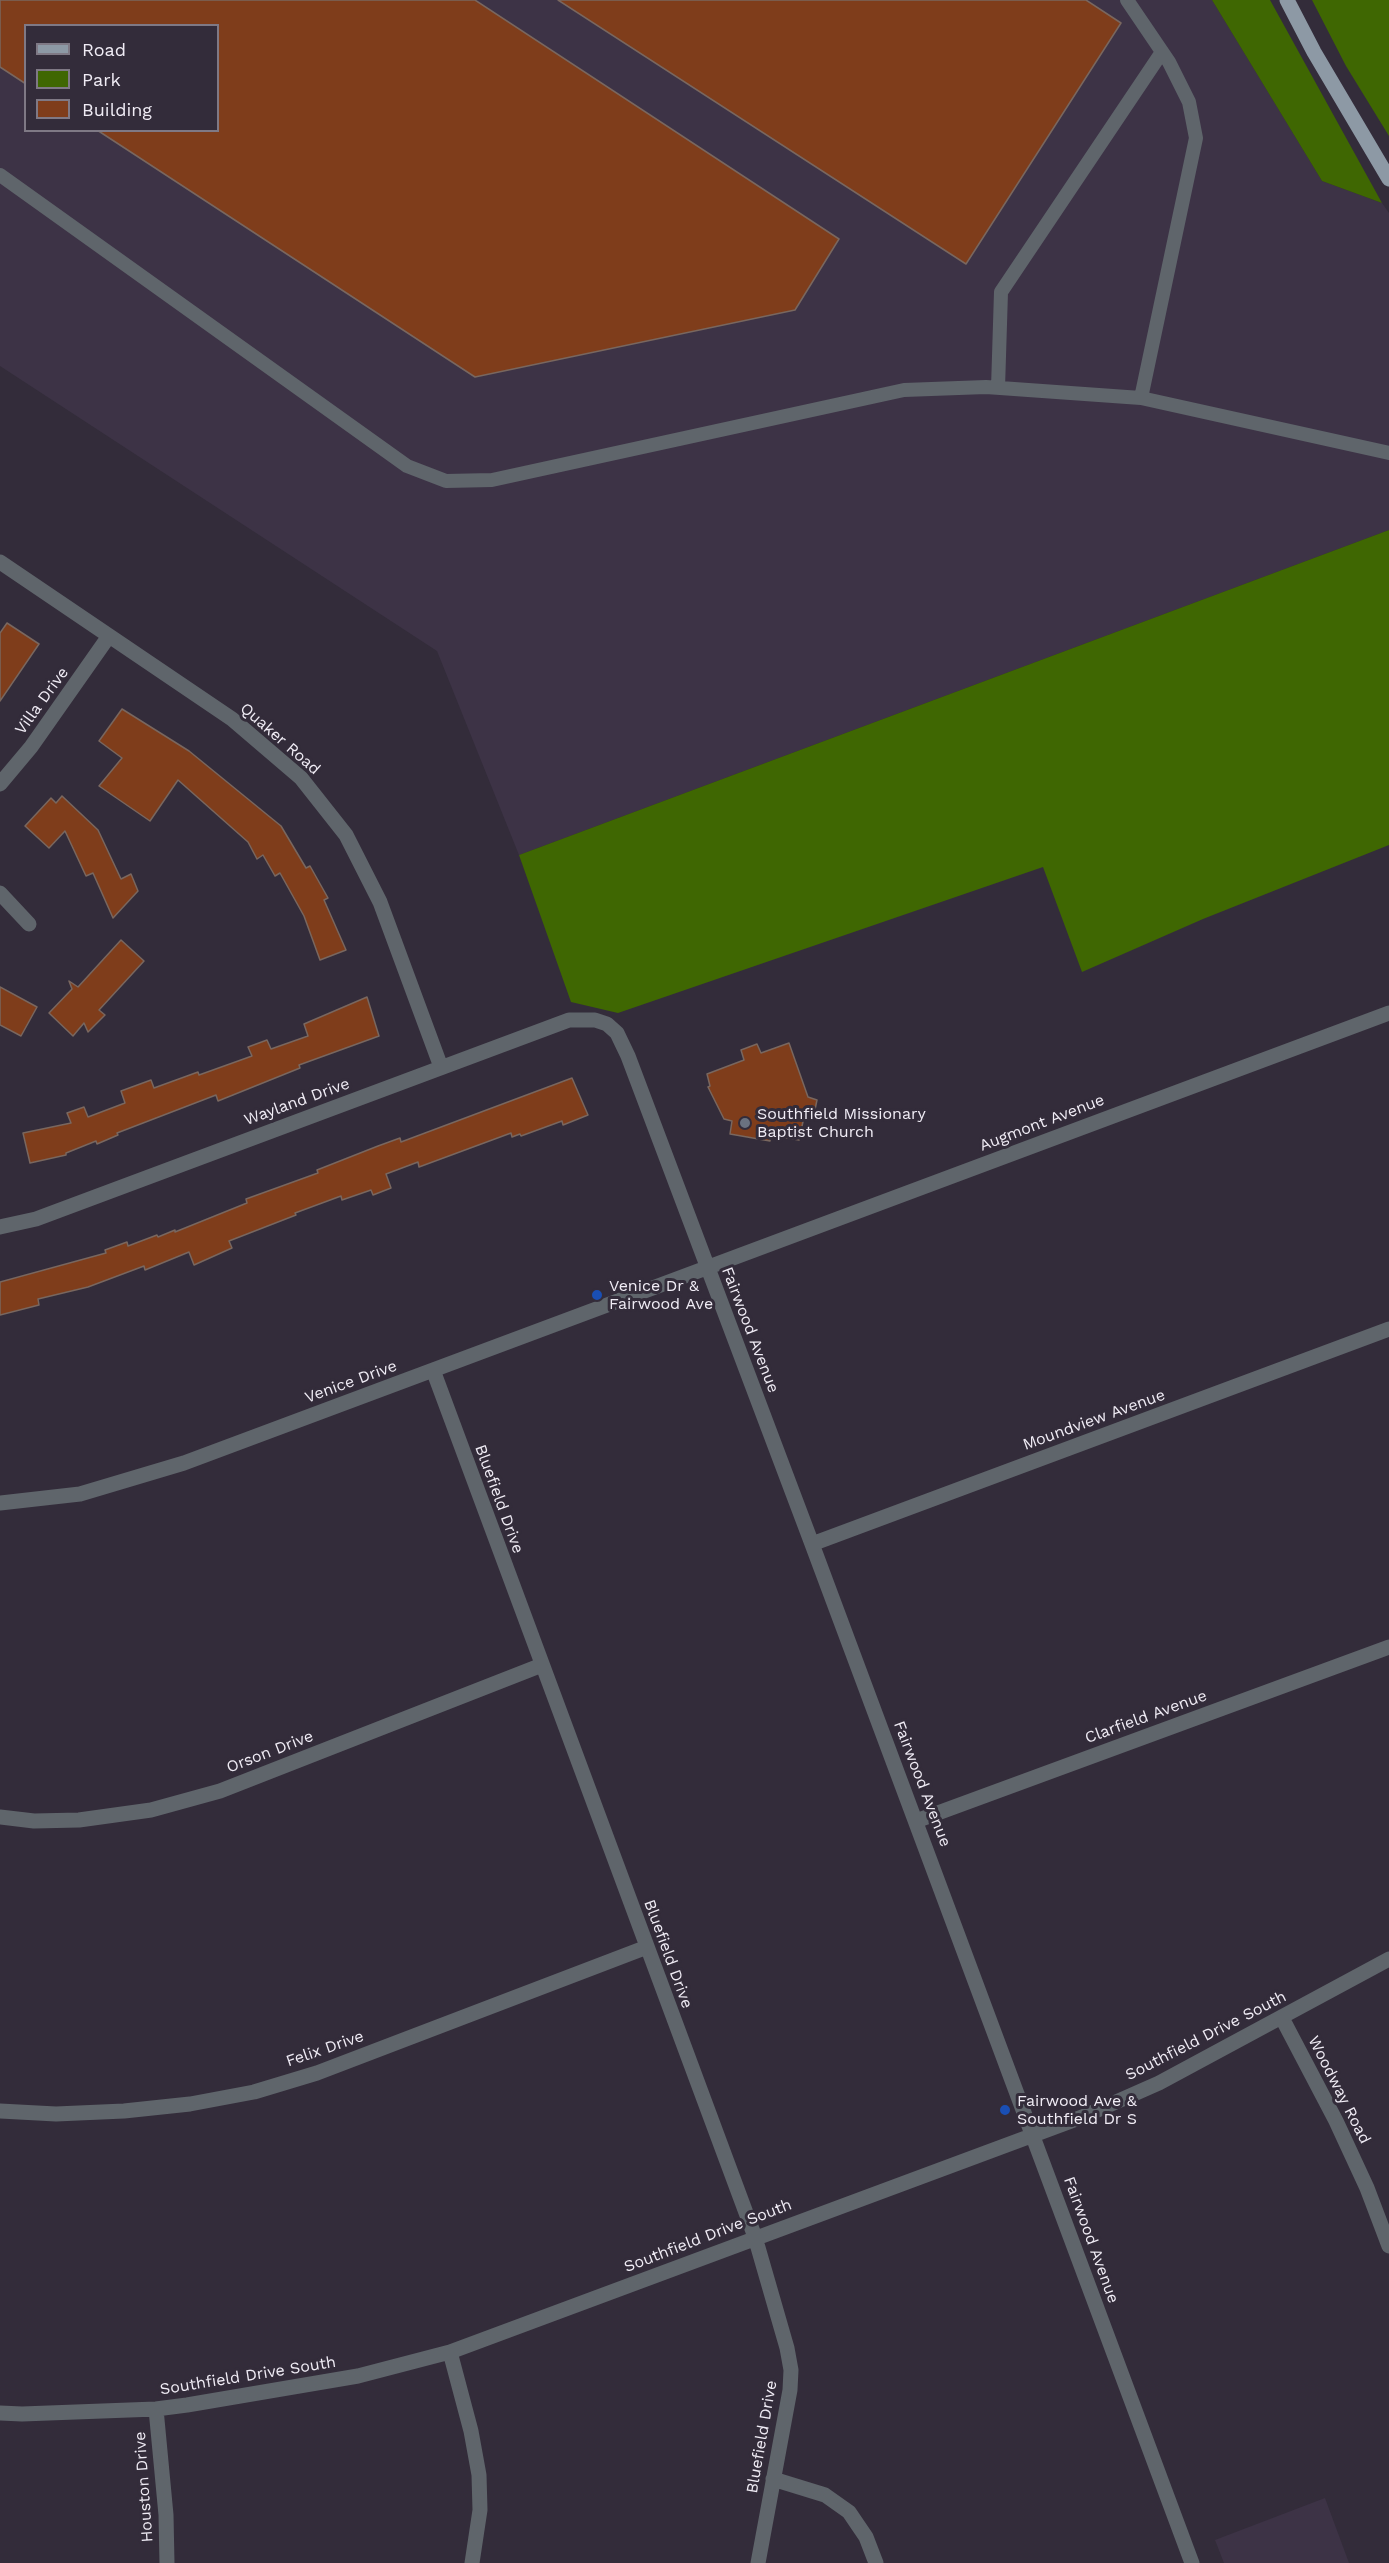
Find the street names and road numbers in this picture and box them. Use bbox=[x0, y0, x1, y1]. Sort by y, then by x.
street label: Villa Drive bbox=[11, 664, 73, 738]
street label: Quaker Road bbox=[236, 699, 324, 779]
street label: Wayland Drive bbox=[242, 1074, 352, 1130]
street label: Augmont Avenue bbox=[977, 1090, 1107, 1156]
street label: Fairwood Avenue bbox=[717, 1264, 783, 1396]
street label: Venice Drive bbox=[302, 1356, 400, 1408]
street label: Moundview Avenue bbox=[1020, 1385, 1168, 1455]
street label: Bluefield Drive bbox=[470, 1442, 528, 1556]
street label: Clarfield Avenue bbox=[1082, 1686, 1210, 1748]
street label: Fairwood Avenue bbox=[889, 1718, 955, 1850]
street label: Orson Drive bbox=[224, 1727, 316, 1777]
street label: Bluefield Drive bbox=[639, 1897, 697, 2011]
street label: Southfield Drive South bbox=[1122, 1987, 1290, 2085]
street label: Felix Drive bbox=[284, 2027, 366, 2071]
street label: Woodway Road bbox=[1304, 2033, 1374, 2147]
street label: Fairwood Avenue bbox=[1059, 2174, 1123, 2306]
street label: Southfield Drive South bbox=[621, 2195, 795, 2277]
street label: Southfield Drive South bbox=[159, 2353, 337, 2399]
street label: Bluefield Drive bbox=[743, 2379, 781, 2495]
street label: Houston Drive bbox=[131, 2431, 157, 2543]

